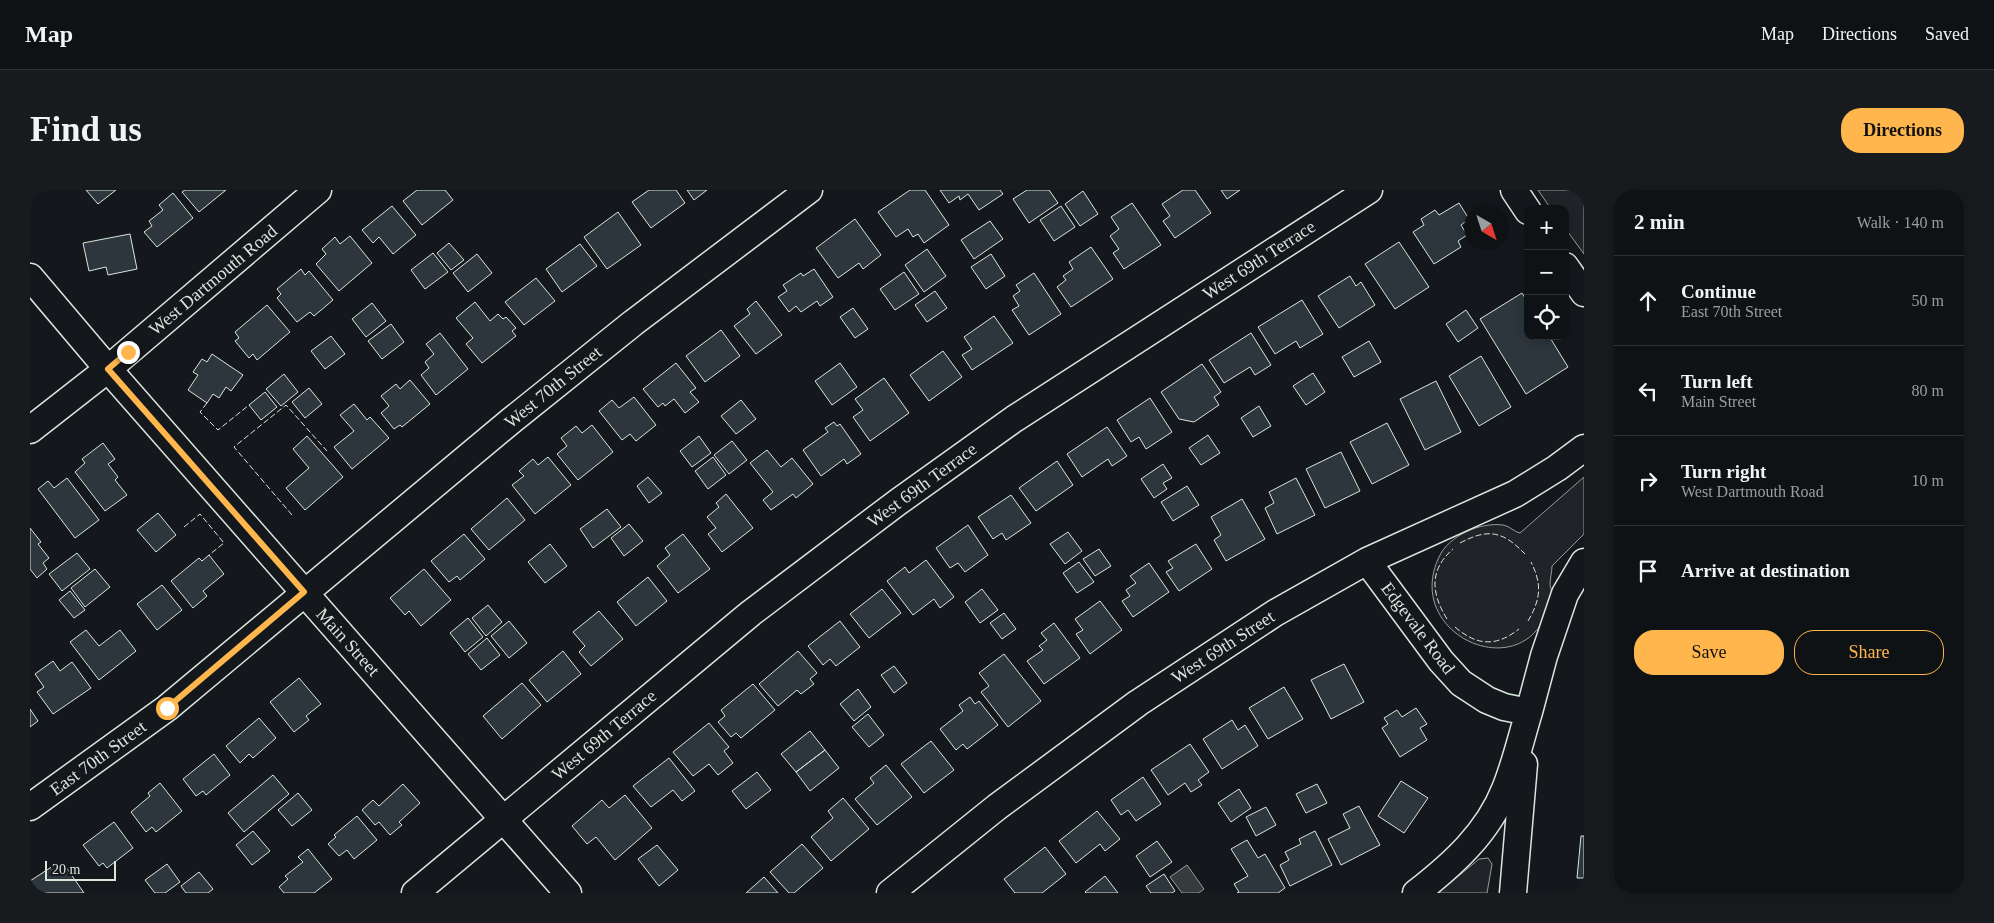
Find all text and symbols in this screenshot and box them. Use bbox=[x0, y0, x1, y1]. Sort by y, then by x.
text: Map bbox=[25, 21, 73, 47]
text: Map bbox=[1761, 24, 1794, 44]
text: Directions bbox=[1822, 24, 1897, 44]
text: Saved bbox=[1925, 24, 1969, 44]
button: Directions bbox=[1841, 108, 1964, 153]
text: Find us bbox=[30, 110, 142, 149]
north arrow bbox=[1464, 205, 1509, 250]
map controls bbox=[1524, 205, 1569, 340]
button: + bbox=[1524, 205, 1569, 250]
text: 2 min bbox=[1634, 210, 1685, 234]
text: Walk · 140 m bbox=[1857, 214, 1944, 231]
street label: West 69th Terrace bbox=[1199, 216, 1319, 304]
street label: West Dartmouth Road bbox=[145, 221, 281, 339]
button: − bbox=[1524, 250, 1569, 295]
text: Continue bbox=[1681, 281, 1756, 302]
icon: ahead bbox=[1634, 287, 1662, 315]
text: 50 m bbox=[1912, 292, 1944, 309]
button: locate bbox=[1524, 295, 1569, 340]
text: East 70th Street bbox=[1681, 303, 1782, 320]
route end bbox=[117, 341, 140, 364]
street label: West 70th Street bbox=[501, 342, 605, 432]
text: Turn left bbox=[1681, 371, 1753, 392]
icon: left bbox=[1634, 377, 1662, 405]
text: 80 m bbox=[1912, 382, 1944, 399]
text: Main Street bbox=[1681, 393, 1756, 410]
street label: West 69th Terrace bbox=[864, 439, 980, 531]
text: Turn right bbox=[1681, 461, 1766, 482]
icon: right bbox=[1634, 467, 1662, 495]
text: 10 m bbox=[1912, 472, 1944, 489]
text: West Dartmouth Road bbox=[1681, 483, 1824, 500]
icon: arrive bbox=[1634, 557, 1662, 585]
text: Arrive at destination bbox=[1681, 560, 1850, 581]
street label: Edgevale Road bbox=[1377, 578, 1459, 678]
street label: Main Street bbox=[312, 604, 384, 680]
street label: West 69th Street bbox=[1168, 606, 1278, 688]
button: Save bbox=[1634, 630, 1784, 675]
button: Share bbox=[1794, 630, 1944, 675]
street label: West 69th Terrace bbox=[548, 686, 660, 784]
route start bbox=[156, 697, 179, 720]
street label: East 70th Street bbox=[46, 716, 150, 800]
scale bar bbox=[45, 858, 116, 881]
text: 20 m bbox=[52, 862, 80, 877]

